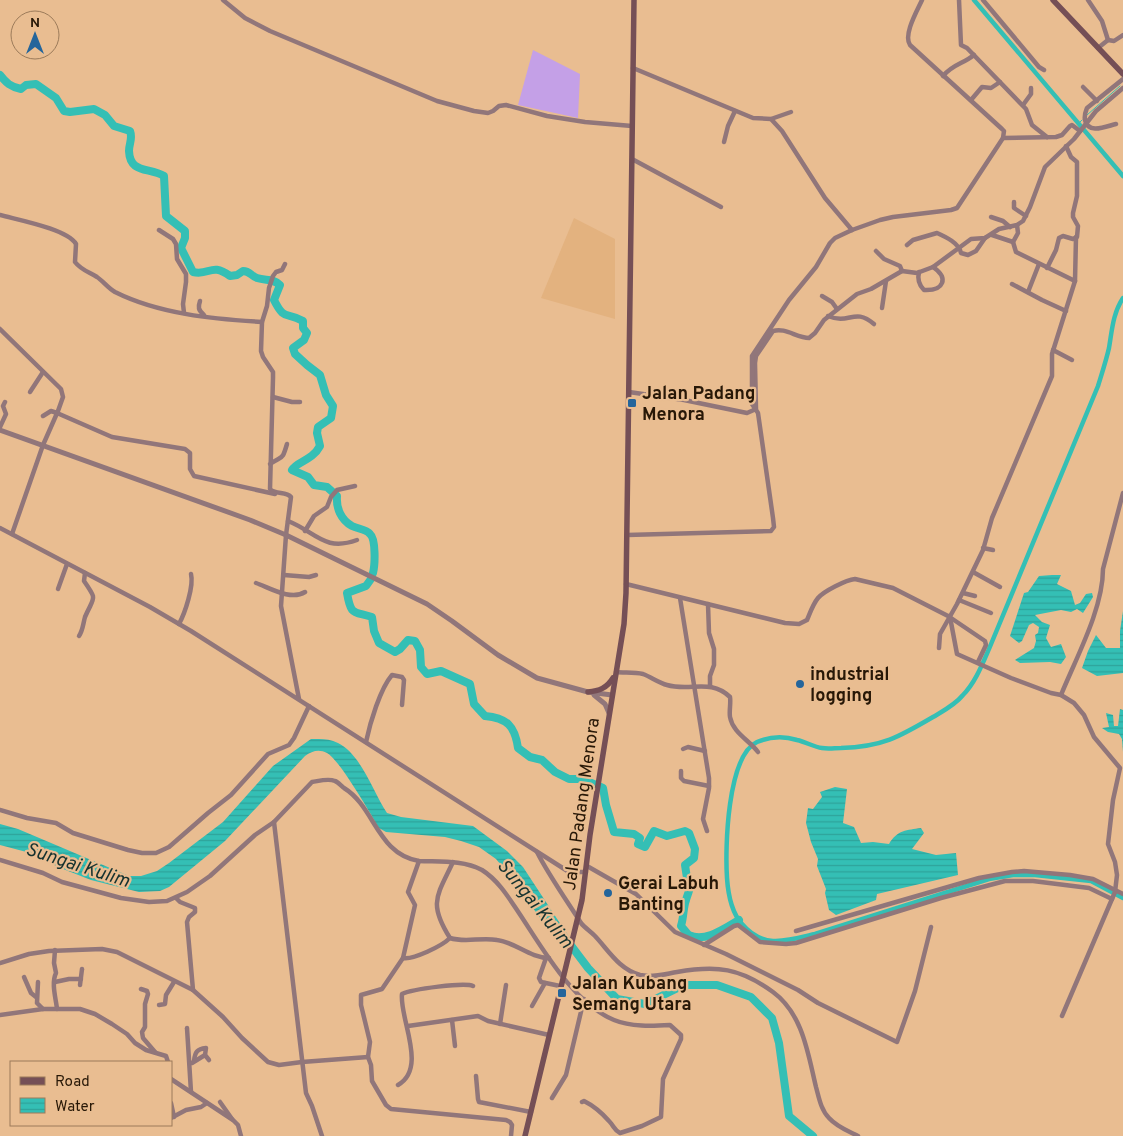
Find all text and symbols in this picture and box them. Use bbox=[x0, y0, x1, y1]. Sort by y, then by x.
north arrow bbox=[10, 10, 60, 60]
text: N bbox=[30, 15, 40, 32]
place label: Jalan Padang Menora bbox=[642, 383, 755, 427]
marker: Jalan Padang Menora bbox=[626, 397, 638, 409]
place label: industrial logging bbox=[810, 664, 890, 708]
marker: industrial logging bbox=[794, 678, 806, 690]
street label: Jalan Padang Menora bbox=[559, 716, 606, 892]
water label: Sungai Kulim bbox=[22, 838, 133, 894]
water label: Sungai Kulim bbox=[491, 855, 578, 954]
place label: Gerai Labuh Banting bbox=[618, 873, 719, 917]
marker: Gerai Labuh Banting bbox=[602, 887, 614, 899]
place label: Jalan Kubang Semang Utara bbox=[572, 973, 692, 1017]
marker: Jalan Kubang Semang Utara bbox=[556, 987, 568, 999]
legend bbox=[10, 1061, 172, 1126]
text: Road bbox=[55, 1073, 90, 1092]
text: Water bbox=[55, 1098, 95, 1117]

